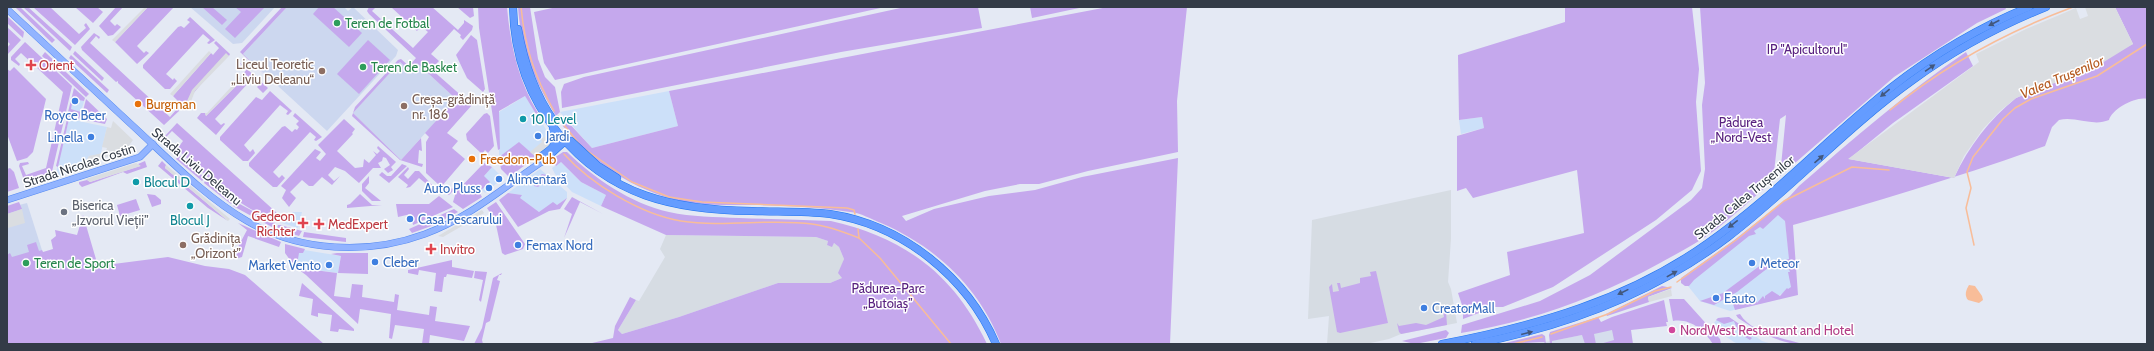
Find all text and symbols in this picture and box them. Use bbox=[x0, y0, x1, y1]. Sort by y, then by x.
place label: Teren de Fotbal bbox=[345, 15, 429, 31]
marker: Teren de Fotbal bbox=[332, 18, 342, 28]
one-way arrow bbox=[1988, 20, 1999, 26]
park label: IP "Apicultorul" bbox=[1767, 41, 1847, 57]
water label: Valea Trușenilor bbox=[2017, 51, 2107, 103]
place label: Liceul Teoretic „Liviu Deleanu“ bbox=[231, 56, 314, 87]
place label: Orient bbox=[39, 57, 75, 73]
place label: Teren de Basket bbox=[371, 59, 458, 75]
marker: Orient bbox=[26, 60, 36, 70]
marker: Teren de Basket bbox=[358, 62, 368, 72]
one-way arrow bbox=[1925, 64, 1935, 72]
marker: Liceul Teoretic „Liviu Deleanu“ bbox=[317, 66, 327, 76]
one-way arrow bbox=[1879, 89, 1890, 98]
place label: Creșa-grădiniță nr. 186 bbox=[412, 91, 496, 122]
marker: Royce Beer bbox=[70, 96, 80, 106]
place label: Burgman bbox=[146, 96, 196, 112]
marker: Burgman bbox=[133, 99, 143, 109]
marker: Creșa-grădiniță nr. 186 bbox=[399, 101, 409, 111]
place label: Royce Beer bbox=[44, 107, 107, 123]
place label: 10 Level bbox=[531, 111, 576, 127]
marker: 10 Level bbox=[518, 114, 528, 124]
park label: Pădurea „Nord-Vest bbox=[1711, 114, 1772, 145]
street label: Strada Liviu Deleanu bbox=[149, 124, 245, 208]
place label: Jardi bbox=[545, 128, 569, 144]
place label: Linella bbox=[47, 129, 84, 145]
marker: Jardi bbox=[533, 131, 543, 141]
marker: Linella bbox=[86, 132, 96, 142]
street label: Strada Nicolae Costin bbox=[21, 139, 137, 191]
place label: Freedom-Pub bbox=[480, 151, 556, 167]
street label: Strada Calea Trușenilor bbox=[1691, 151, 1799, 243]
marker: Freedom-Pub bbox=[467, 154, 477, 164]
one-way arrow bbox=[1813, 155, 1824, 164]
place label: Alimentară bbox=[507, 171, 568, 187]
place label: Blocul D bbox=[144, 174, 190, 190]
marker: Alimentară bbox=[494, 174, 504, 184]
marker: Blocul D bbox=[131, 177, 141, 187]
place label: Auto Pluss bbox=[424, 180, 482, 196]
marker: Auto Pluss bbox=[484, 183, 494, 193]
place label: Biserica „Izvorul Vieții” bbox=[72, 197, 149, 229]
marker: Blocul J bbox=[185, 201, 195, 211]
marker: Biserica „Izvorul Vieții” bbox=[59, 207, 69, 217]
place label: Gedeon Richter bbox=[251, 208, 296, 239]
place label: Casa Pescarului bbox=[418, 211, 502, 227]
place label: Blocul J bbox=[170, 212, 210, 228]
marker: Casa Pescarului bbox=[405, 214, 415, 224]
place label: MedExpert bbox=[328, 216, 388, 232]
marker: Gedeon Richter bbox=[298, 218, 308, 228]
marker: MedExpert bbox=[313, 218, 325, 230]
one-way arrow bbox=[1728, 220, 1739, 228]
place label: Grădinița „Orizont” bbox=[191, 230, 241, 261]
place label: Femax Nord bbox=[526, 237, 593, 253]
marker: Grădinița „Orizont” bbox=[178, 240, 188, 250]
marker: Femax Nord bbox=[513, 240, 523, 250]
place label: Invitro bbox=[440, 241, 475, 257]
marker: Invitro bbox=[425, 243, 437, 255]
place label: Cleber bbox=[383, 254, 420, 270]
place label: Teren de Sport bbox=[34, 255, 115, 271]
place label: Meteor bbox=[1760, 255, 1800, 271]
place label: Market Vento bbox=[248, 257, 321, 273]
marker: Cleber bbox=[370, 257, 380, 267]
marker: Teren de Sport bbox=[21, 258, 31, 268]
marker: Meteor bbox=[1747, 258, 1757, 268]
marker: Market Vento bbox=[324, 260, 334, 270]
one-way arrow bbox=[1667, 270, 1678, 277]
park label: Pădurea-Parc „Butoiaș” bbox=[851, 280, 925, 312]
one-way arrow bbox=[1617, 289, 1628, 295]
place label: Eauto bbox=[1724, 290, 1756, 306]
marker: Eauto bbox=[1711, 293, 1721, 303]
place label: CreatorMall bbox=[1432, 300, 1495, 316]
marker: CreatorMall bbox=[1419, 303, 1429, 313]
place label: NordWest Restaurant and Hotel bbox=[1680, 322, 1854, 338]
marker: NordWest Restaurant and Hotel bbox=[1667, 325, 1677, 335]
one-way arrow bbox=[1520, 329, 1533, 335]

